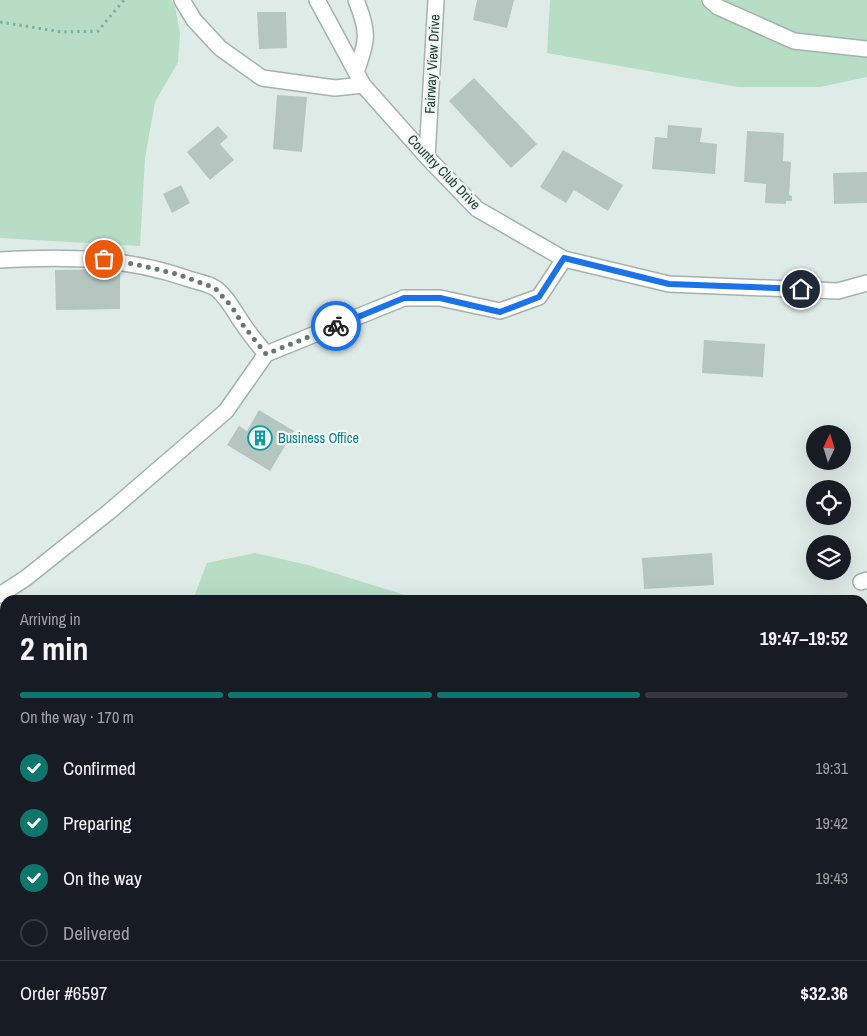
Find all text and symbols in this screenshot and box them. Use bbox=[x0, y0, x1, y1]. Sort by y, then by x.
street label: Fairway View Drive bbox=[420, 14, 444, 114]
street label: Country Club Drive bbox=[404, 131, 484, 213]
pin bbox=[83, 238, 125, 280]
icon: bag bbox=[90, 245, 118, 273]
pin bbox=[780, 268, 822, 310]
icon: home bbox=[787, 275, 815, 303]
courier bbox=[311, 301, 361, 351]
icon: bike bbox=[322, 312, 350, 340]
building icon: Business Office bbox=[247, 425, 273, 451]
north arrow bbox=[806, 425, 851, 470]
map controls bbox=[806, 425, 851, 580]
place label: Business Office bbox=[278, 429, 359, 447]
button: locate bbox=[806, 480, 851, 525]
button: layers bbox=[806, 535, 851, 580]
text: Arriving in bbox=[20, 608, 81, 630]
text: 19:47–19:52 bbox=[760, 625, 848, 651]
text: 2 min bbox=[20, 627, 89, 670]
text: On the way · 170 m bbox=[20, 706, 134, 728]
icon: check bbox=[20, 754, 48, 782]
text: Confirmed bbox=[63, 755, 136, 781]
text: 19:31 bbox=[815, 757, 848, 779]
icon: check bbox=[20, 809, 48, 837]
text: Preparing bbox=[63, 810, 131, 836]
text: 19:42 bbox=[815, 812, 848, 834]
icon: check bbox=[20, 864, 48, 892]
text: On the way bbox=[63, 865, 142, 891]
text: 19:43 bbox=[815, 867, 848, 889]
text: Delivered bbox=[63, 920, 130, 946]
text: Order #6597 bbox=[20, 980, 107, 1006]
text: $32.36 bbox=[800, 980, 848, 1006]

